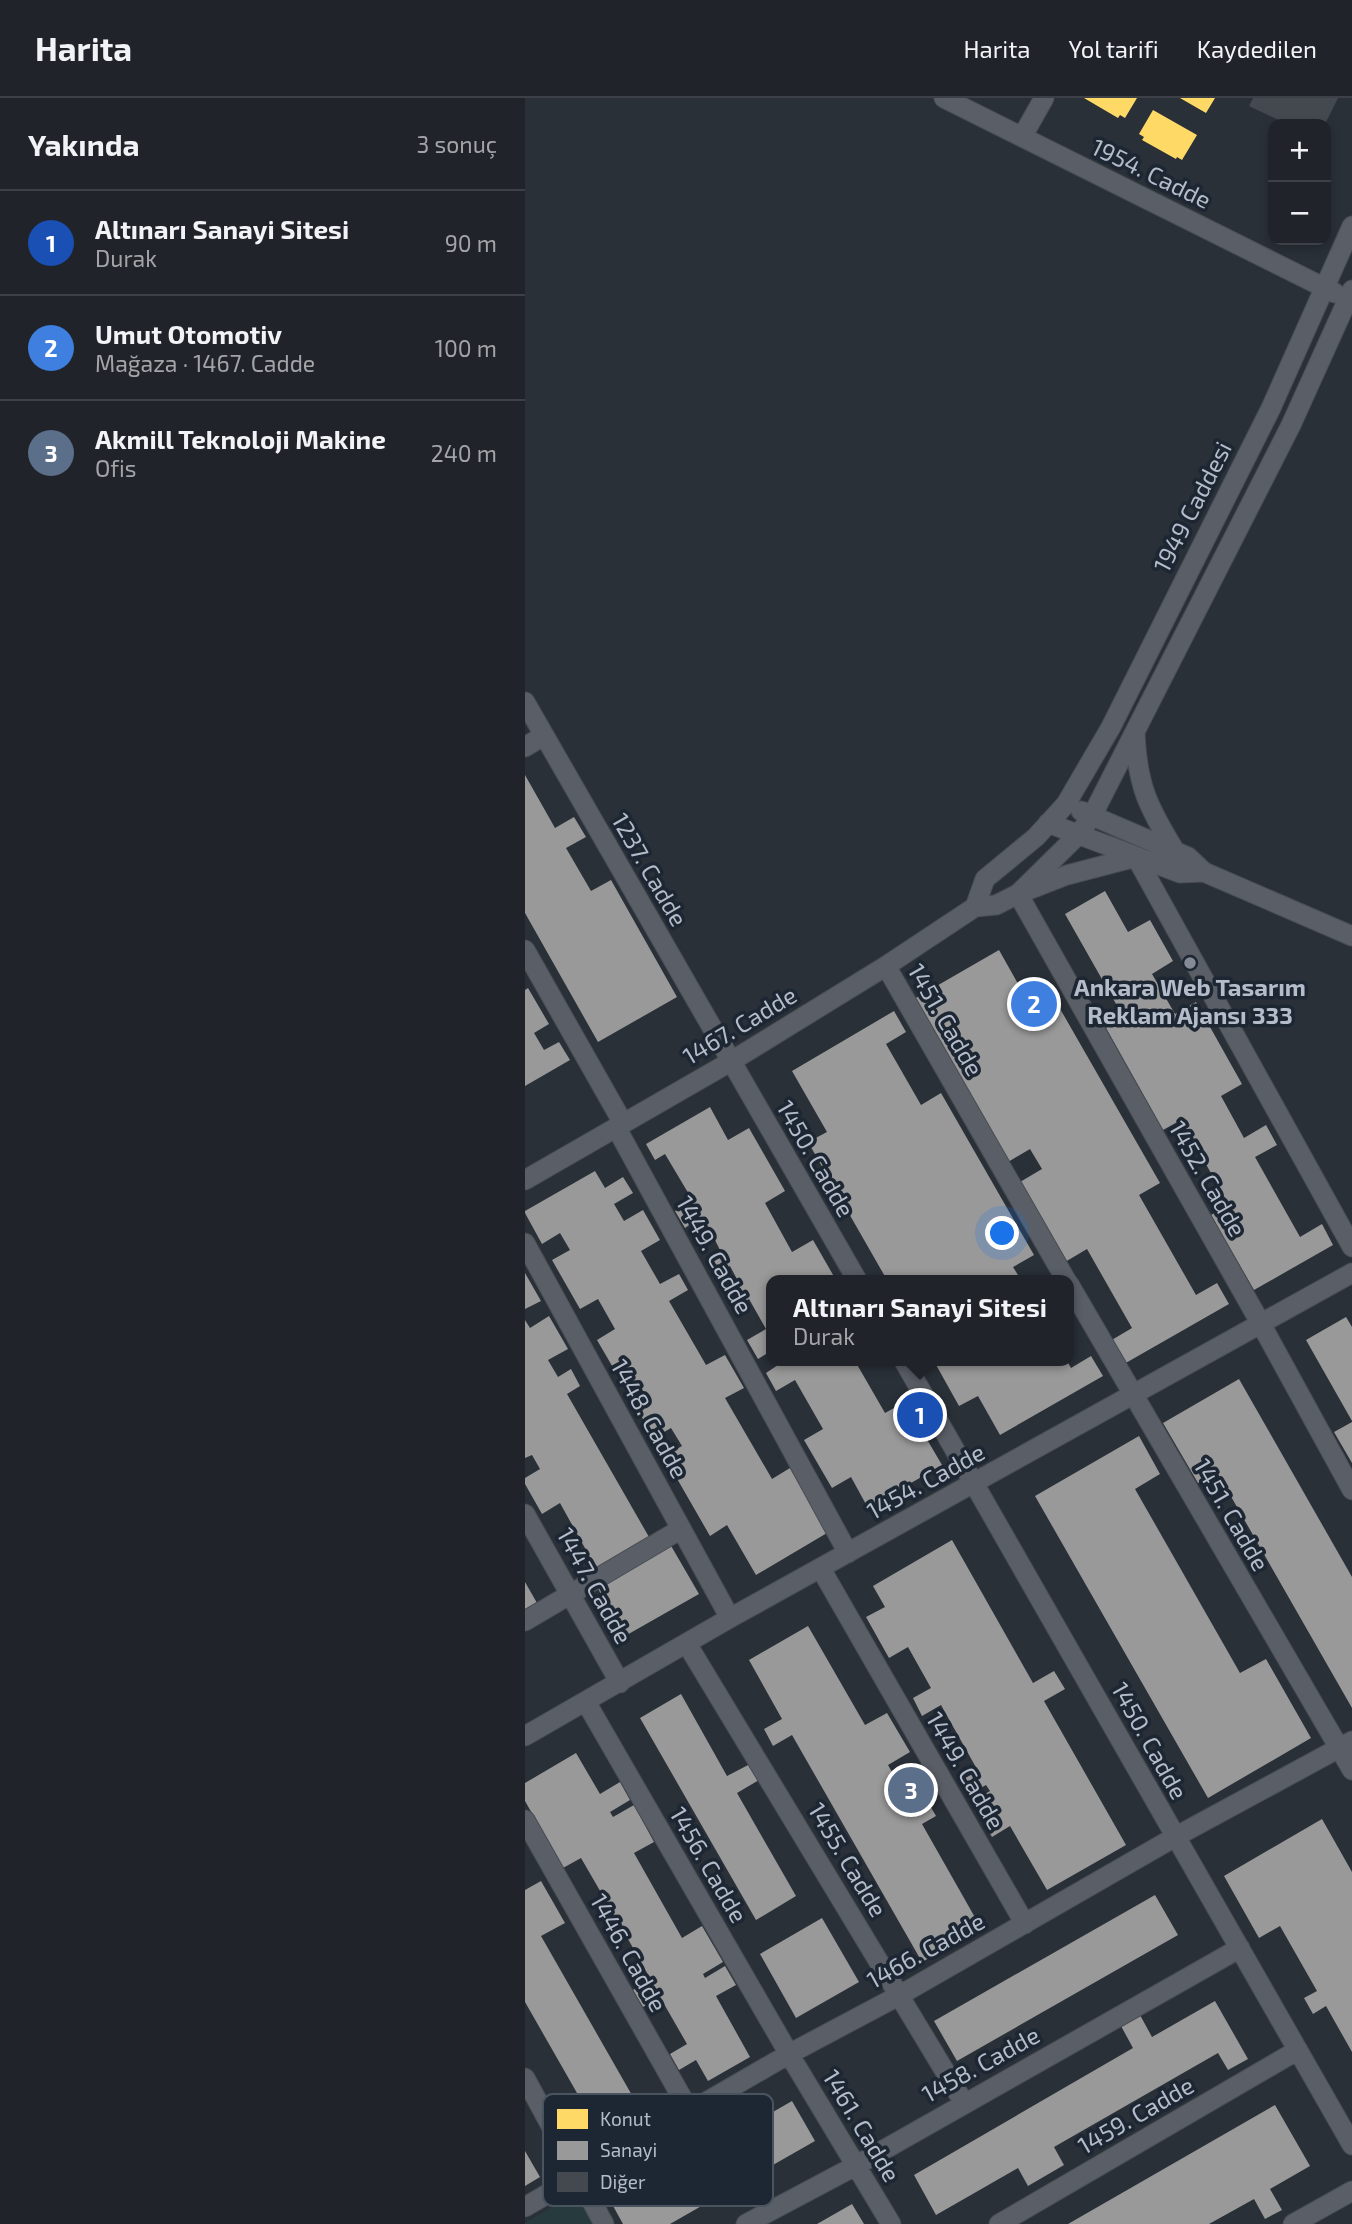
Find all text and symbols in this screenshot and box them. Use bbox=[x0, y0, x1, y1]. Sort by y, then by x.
text: Harita bbox=[35, 28, 132, 68]
text: Harita bbox=[963, 34, 1031, 63]
text: Yol tarifi bbox=[1069, 34, 1159, 63]
text: Kaydedilen bbox=[1197, 34, 1317, 63]
map controls bbox=[1268, 119, 1331, 245]
button: + bbox=[1268, 119, 1331, 182]
text: Yakında bbox=[28, 126, 140, 162]
text: 3 sonuç bbox=[417, 130, 497, 158]
street label: 1954. Cadde bbox=[1087, 131, 1216, 214]
button: − bbox=[1268, 182, 1331, 245]
text: Altınarı Sanayi Sitesi bbox=[95, 213, 349, 244]
text: 1 bbox=[46, 229, 56, 257]
text: 90 m bbox=[445, 229, 497, 257]
text: Durak bbox=[95, 244, 157, 272]
text: Umut Otomotiv bbox=[95, 318, 282, 349]
text: 2 bbox=[44, 334, 58, 362]
text: 100 m bbox=[435, 334, 497, 362]
text: Mağaza · 1467. Cadde bbox=[95, 349, 315, 377]
text: Akmill Teknoloji Makine bbox=[95, 423, 386, 454]
street label: 1949 Caddesi bbox=[1146, 436, 1237, 576]
text: 3 bbox=[44, 439, 58, 467]
text: 240 m bbox=[431, 439, 497, 467]
text: Ofis bbox=[95, 454, 137, 482]
street label: 1237. Cadde bbox=[606, 808, 694, 931]
marker: Ankara Web Tasarım Reklam Ajansı 333 bbox=[1182, 955, 1198, 971]
street label: 1451. Cadde bbox=[903, 958, 990, 1081]
place label: Ankara Web Tasarım Reklam Ajansı 333 bbox=[1074, 972, 1306, 1029]
pin: 2 bbox=[1011, 978, 1057, 1030]
street label: 1467. Cadde bbox=[677, 979, 801, 1070]
street label: 1450. Cadde bbox=[771, 1095, 861, 1222]
street label: 1452. Cadde bbox=[1164, 1115, 1253, 1241]
street label: 1449. Cadde bbox=[671, 1190, 760, 1319]
your location bbox=[985, 1216, 1019, 1250]
popup bbox=[766, 1275, 1074, 1366]
text: Altınarı Sanayi Sitesi bbox=[793, 1291, 1047, 1322]
text: Durak bbox=[793, 1322, 855, 1350]
street label: 1448. Cadde bbox=[606, 1354, 695, 1483]
pin: 1 bbox=[897, 1389, 943, 1441]
street label: 1454. Cadde bbox=[861, 1436, 989, 1525]
street label: 1451. Cadde bbox=[1189, 1453, 1276, 1576]
street label: 1447. Cadde bbox=[552, 1522, 639, 1648]
street label: 1450. Cadde bbox=[1106, 1677, 1194, 1804]
street label: 1449. Cadde bbox=[921, 1706, 1012, 1834]
pin: 3 bbox=[888, 1764, 934, 1816]
street label: 1455. Cadde bbox=[803, 1797, 894, 1922]
street label: 1456. Cadde bbox=[664, 1801, 754, 1927]
street label: 1446. Cadde bbox=[585, 1888, 674, 2017]
street label: 1466. Cadde bbox=[861, 1906, 989, 1994]
street label: 1458. Cadde bbox=[916, 2020, 1044, 2108]
street label: 1461. Cadde bbox=[817, 2064, 907, 2187]
street label: 1459. Cadde bbox=[1072, 2070, 1198, 2160]
legend bbox=[543, 2094, 773, 2206]
text: Konut bbox=[600, 2107, 651, 2130]
text: Sanayi bbox=[600, 2138, 657, 2161]
text: Diğer bbox=[600, 2170, 646, 2193]

